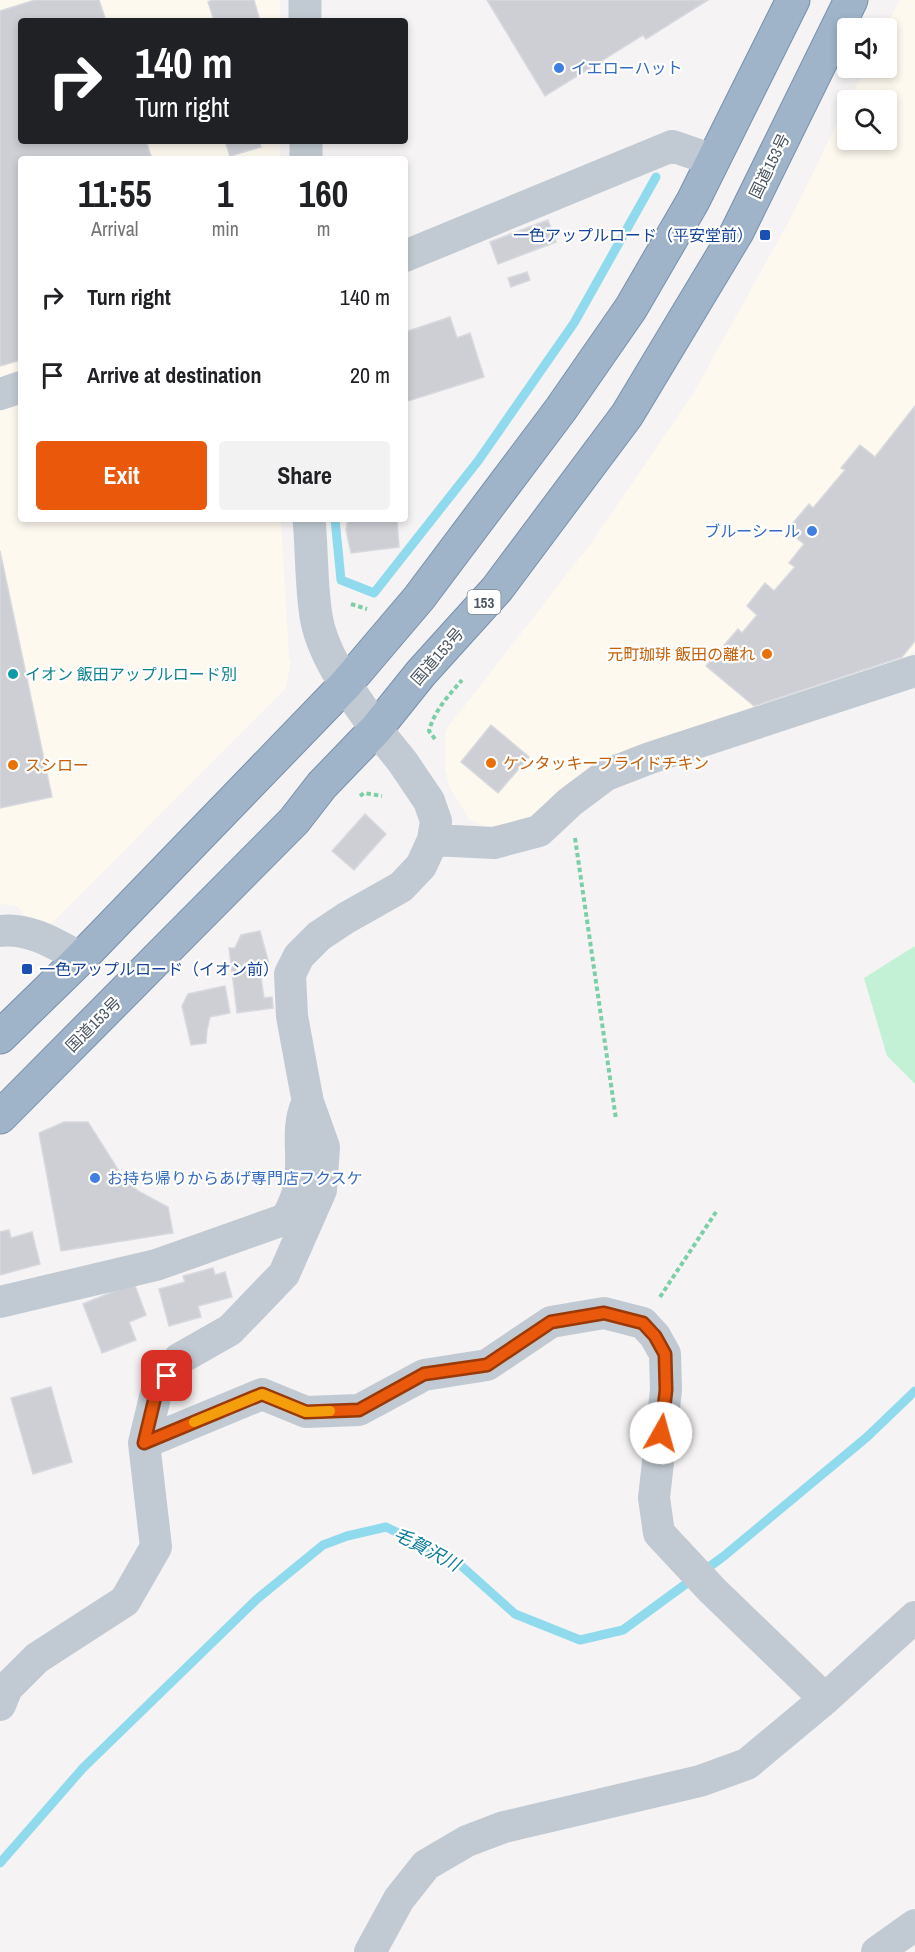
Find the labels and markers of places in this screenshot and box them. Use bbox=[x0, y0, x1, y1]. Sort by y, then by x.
place label: イエローハット bbox=[571, 57, 683, 79]
marker: イエローハット bbox=[552, 61, 566, 75]
place label: 一色アップルロード（平安堂前） bbox=[513, 224, 753, 246]
marker: 一色アップルロード（平安堂前） bbox=[758, 228, 772, 242]
place label: ブルーシール bbox=[704, 520, 800, 542]
marker: ブルーシール bbox=[805, 524, 819, 538]
place label: 元町珈琲 飯田の離れ bbox=[607, 643, 755, 665]
marker: 元町珈琲 飯田の離れ bbox=[760, 647, 774, 661]
place label: イオン 飯田アップルロード別 bbox=[25, 663, 237, 685]
marker: イオン 飯田アップルロード別 bbox=[6, 667, 20, 681]
place label: ケンタッキーフライドチキン bbox=[503, 752, 709, 774]
place label: スシロー bbox=[25, 754, 89, 776]
marker: ケンタッキーフライドチキン bbox=[484, 756, 498, 770]
marker: スシロー bbox=[6, 758, 20, 772]
place label: 一色アップルロード（イオン前） bbox=[39, 958, 279, 980]
marker: 一色アップルロード（イオン前） bbox=[20, 962, 34, 976]
place label: お持ち帰りからあげ専門店フクスケ bbox=[107, 1167, 363, 1189]
marker: お持ち帰りからあげ専門店フクスケ bbox=[88, 1171, 102, 1185]
pin bbox=[141, 1350, 192, 1401]

